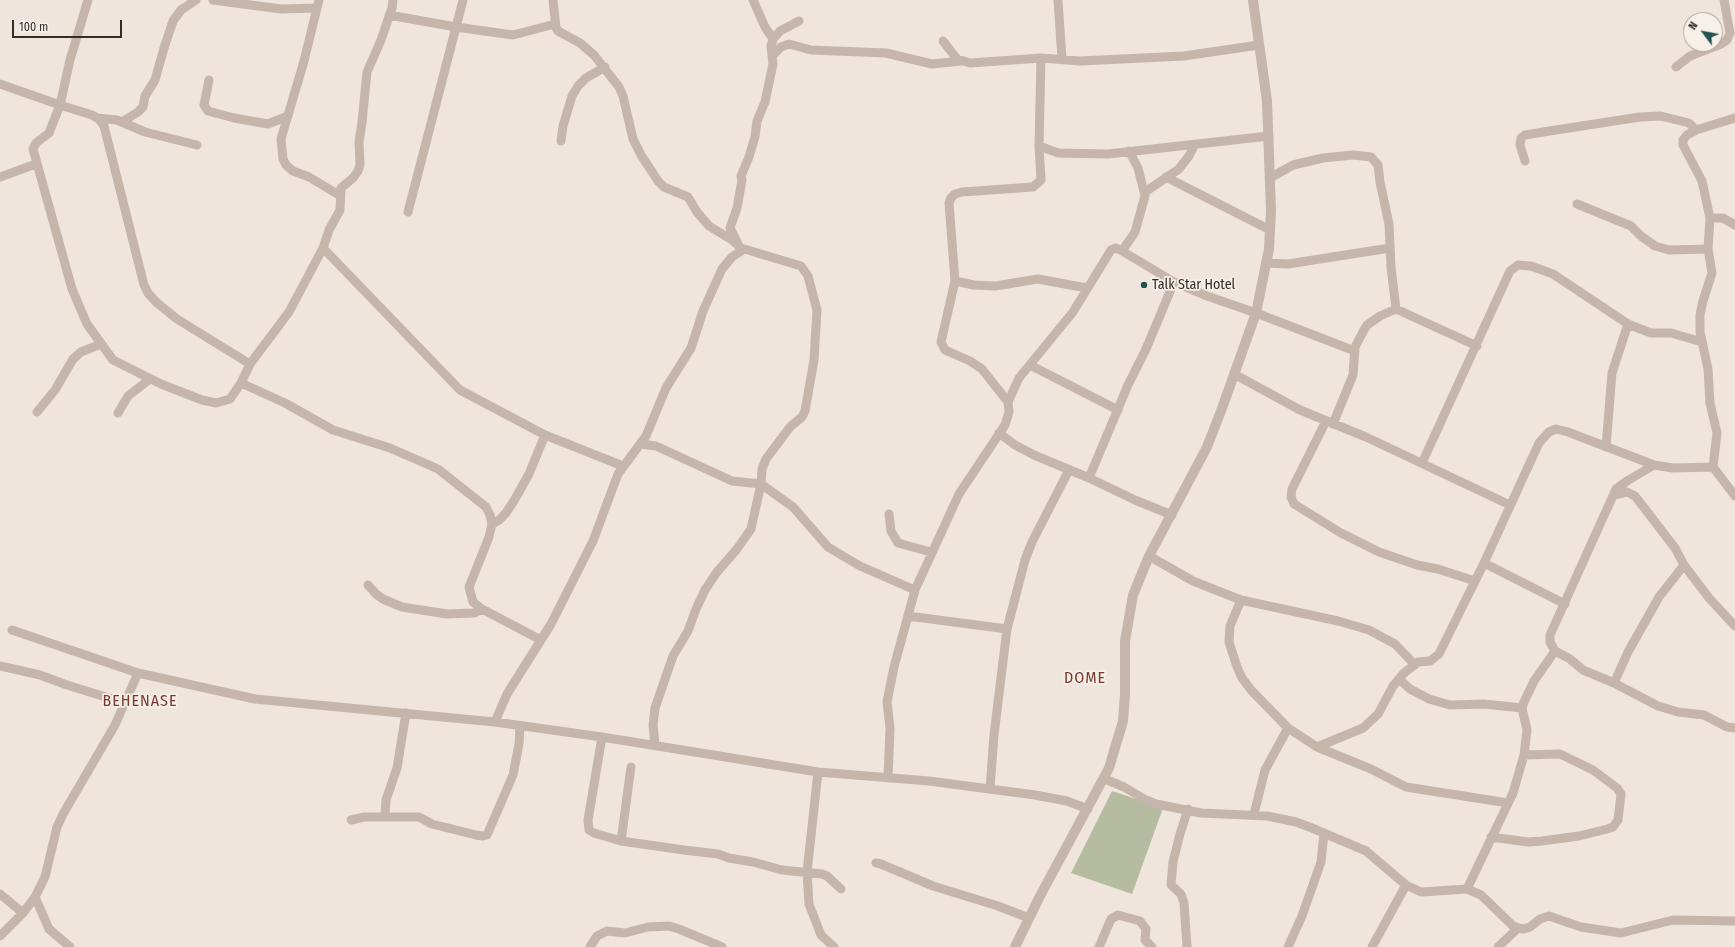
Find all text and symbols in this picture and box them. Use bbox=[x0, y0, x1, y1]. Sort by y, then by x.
scale bar bbox=[14, 12, 124, 38]
north arrow bbox=[1683, 12, 1723, 52]
text: 100 m bbox=[19, 20, 48, 34]
text: N bbox=[1686, 20, 1701, 32]
place label: Talk Star Hotel bbox=[1152, 277, 1235, 293]
marker: Talk Star Hotel bbox=[1139, 280, 1149, 290]
district label: DOME bbox=[1064, 669, 1106, 689]
district label: BEHENASE bbox=[102, 692, 178, 712]

